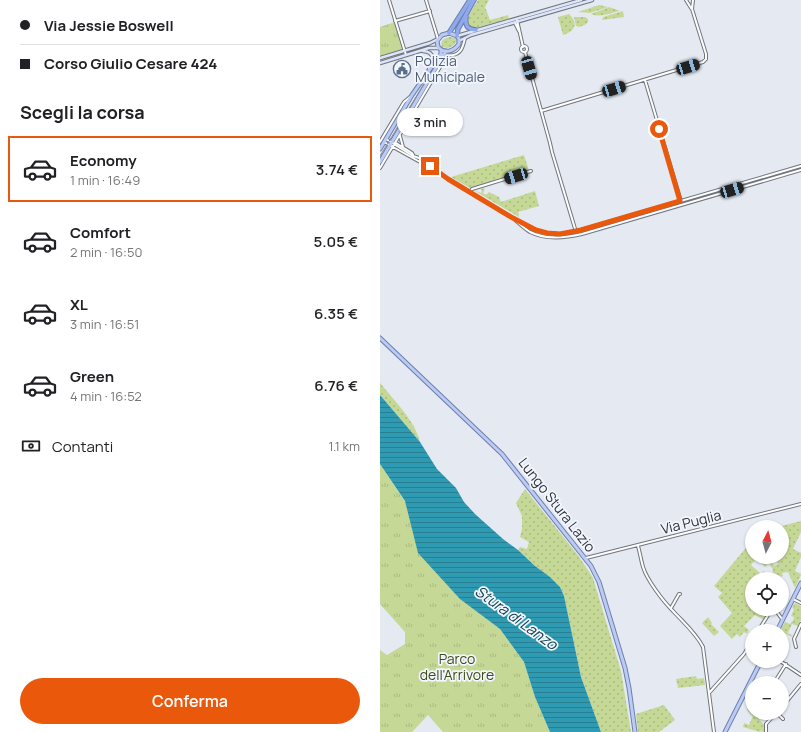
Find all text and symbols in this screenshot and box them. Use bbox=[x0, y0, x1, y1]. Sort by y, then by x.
text: Via Jessie Boswell bbox=[44, 15, 174, 36]
place label: Polizia Municipale bbox=[415, 51, 485, 86]
text: Corso Giulio Cesare 424 bbox=[44, 53, 217, 74]
car bbox=[520, 55, 538, 81]
car bbox=[675, 58, 701, 76]
public building icon: Polizia Municipale bbox=[392, 59, 412, 79]
car bbox=[601, 80, 627, 98]
text: Scegli la corsa bbox=[20, 100, 145, 124]
callout: 3 min bbox=[397, 108, 463, 136]
text: 3 min bbox=[414, 113, 446, 131]
route start bbox=[650, 120, 668, 138]
text: Economy bbox=[70, 150, 137, 171]
icon: car bbox=[22, 151, 58, 187]
route end bbox=[421, 157, 439, 175]
text: 3.74 € bbox=[316, 159, 358, 180]
car bbox=[503, 167, 529, 185]
text: 1 min · 16:49 bbox=[70, 171, 140, 189]
car bbox=[719, 181, 745, 199]
text: Comfort bbox=[70, 222, 131, 243]
icon: car bbox=[22, 223, 58, 259]
text: 5.05 € bbox=[313, 231, 358, 252]
text: 2 min · 16:50 bbox=[70, 243, 142, 261]
text: XL bbox=[70, 294, 88, 315]
icon: car bbox=[22, 295, 58, 331]
text: 6.35 € bbox=[314, 303, 358, 324]
text: 3 min · 16:51 bbox=[70, 315, 139, 333]
text: Green bbox=[70, 366, 114, 387]
icon: car bbox=[22, 367, 58, 403]
text: 6.76 € bbox=[314, 375, 358, 396]
text: 4 min · 16:52 bbox=[70, 387, 142, 405]
icon: cash bbox=[20, 435, 42, 457]
text: Contanti bbox=[52, 436, 113, 457]
text: 1.1 km bbox=[329, 437, 360, 455]
street label: Lungo Stura Lazio bbox=[515, 454, 600, 556]
street label: Via Puglia bbox=[659, 505, 723, 538]
north arrow bbox=[745, 520, 789, 564]
map controls bbox=[745, 520, 789, 720]
button: locate bbox=[745, 572, 789, 616]
water label: Stura di Lanzo bbox=[471, 581, 563, 655]
button: + bbox=[745, 624, 789, 668]
park label: Parco dell'Arrivore bbox=[420, 649, 494, 684]
button: − bbox=[745, 676, 789, 720]
button: Conferma bbox=[20, 678, 360, 724]

